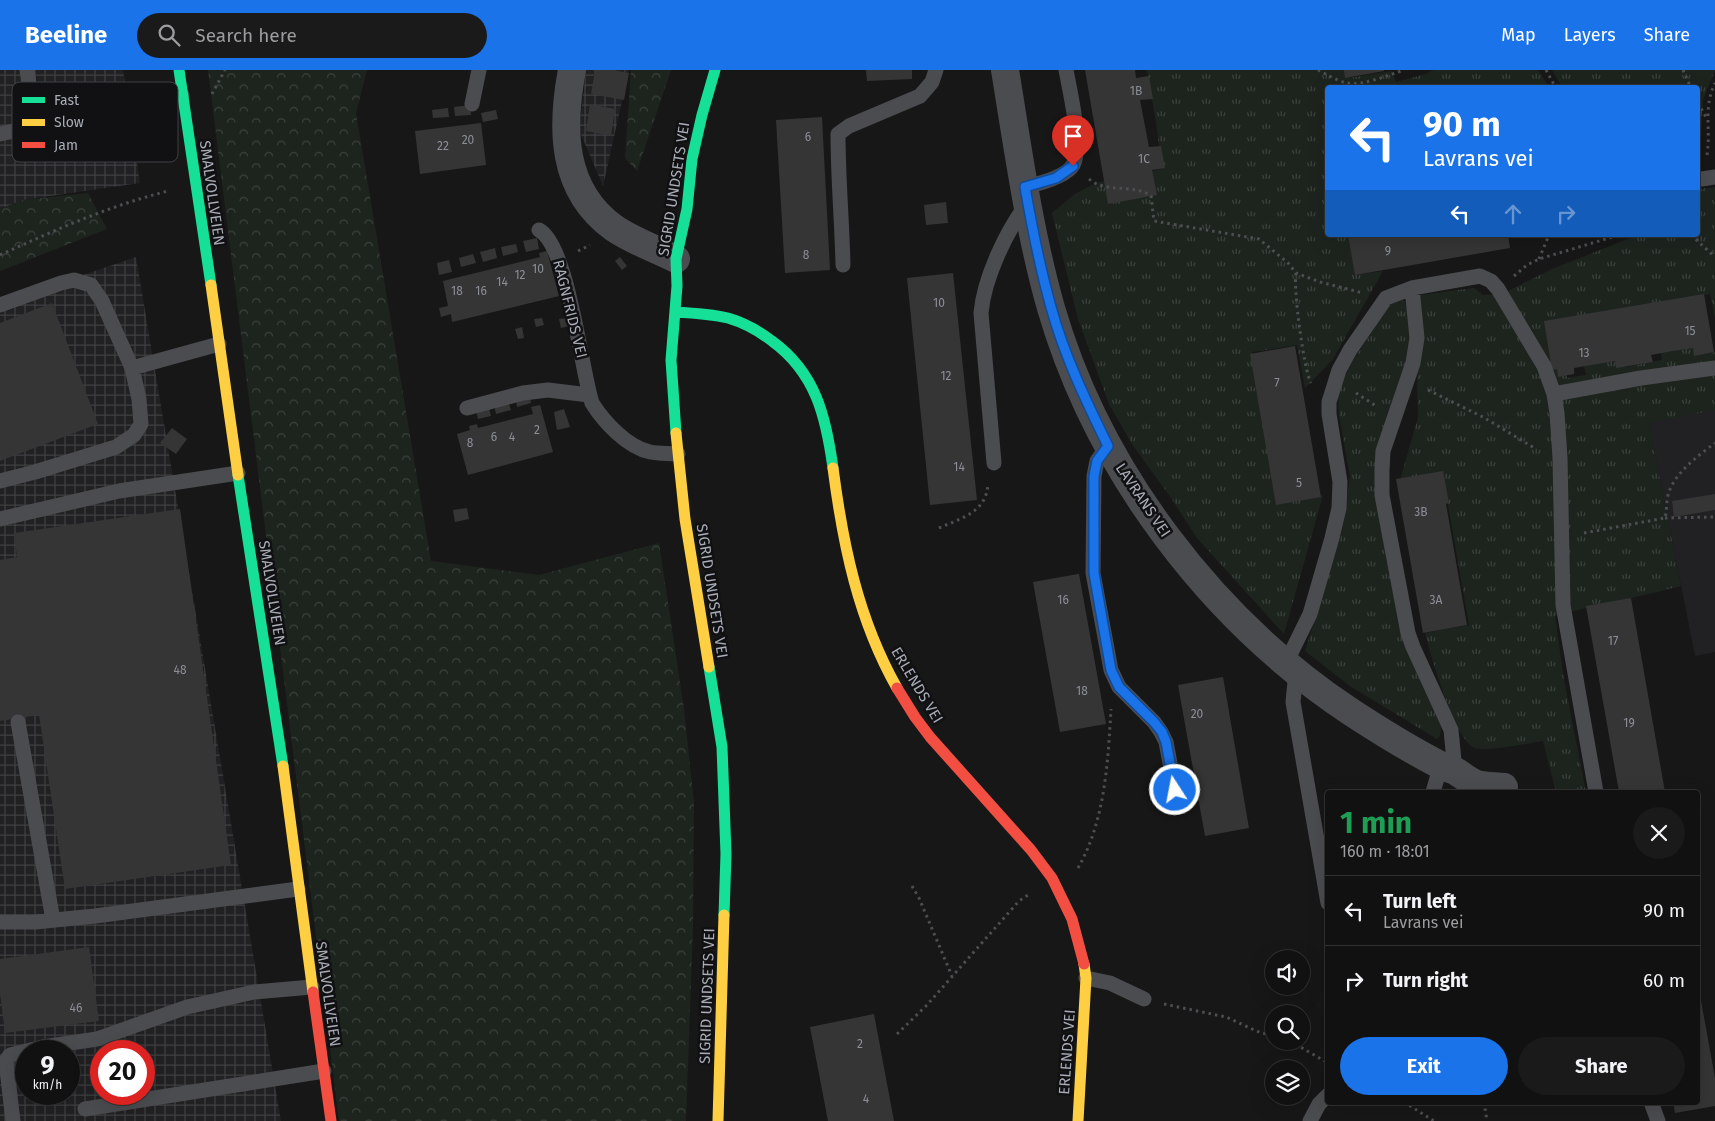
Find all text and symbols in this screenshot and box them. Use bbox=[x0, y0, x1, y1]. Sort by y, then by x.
search box bbox=[137, 13, 487, 58]
text: Beeline bbox=[25, 21, 107, 49]
icon: search bbox=[155, 21, 183, 49]
text: Search here bbox=[195, 24, 297, 47]
text: Map bbox=[1501, 24, 1536, 46]
text: Layers bbox=[1564, 24, 1616, 46]
text: Share bbox=[1644, 24, 1690, 46]
legend bbox=[12, 82, 178, 162]
house number: 1B bbox=[1130, 84, 1142, 98]
text: Fast bbox=[54, 92, 80, 109]
text: 90 m bbox=[1423, 103, 1501, 145]
icon: left bbox=[1340, 105, 1405, 170]
text: Slow bbox=[54, 114, 84, 131]
pin bbox=[1052, 115, 1094, 166]
street label: SIGRID UNDSETS VEI bbox=[655, 121, 693, 257]
icon: arrive bbox=[1059, 122, 1087, 150]
house number: 6 bbox=[805, 130, 811, 144]
house number: 20 bbox=[462, 133, 475, 147]
text: Jam bbox=[54, 137, 78, 154]
street label: SMALVOLLVEIEN bbox=[196, 139, 228, 247]
house number: 22 bbox=[437, 139, 449, 153]
text: Lavrans vei bbox=[1423, 145, 1534, 172]
house number: 1C bbox=[1138, 152, 1150, 166]
icon: left bbox=[1446, 200, 1474, 228]
icon: ahead bbox=[1499, 200, 1527, 228]
icon: right bbox=[1552, 200, 1580, 228]
house number: 9 bbox=[1385, 244, 1391, 258]
house number: 8 bbox=[803, 248, 810, 262]
street label: RAGNFRIDS VEI bbox=[549, 258, 591, 360]
house number: 10 bbox=[532, 262, 544, 276]
house number: 12 bbox=[514, 268, 526, 282]
house number: 14 bbox=[496, 275, 508, 289]
house number: 18 bbox=[451, 284, 463, 298]
house number: 16 bbox=[475, 284, 487, 298]
house number: 10 bbox=[933, 296, 945, 310]
house number: 15 bbox=[1684, 324, 1696, 338]
house number: 13 bbox=[1578, 346, 1590, 360]
house number: 12 bbox=[940, 369, 952, 383]
house number: 7 bbox=[1274, 376, 1280, 390]
house number: 2 bbox=[534, 423, 540, 437]
house number: 6 bbox=[491, 430, 497, 444]
house number: 4 bbox=[509, 430, 516, 444]
house number: 8 bbox=[467, 436, 474, 450]
house number: 14 bbox=[953, 460, 965, 474]
street label: LAVRANS VEI bbox=[1112, 460, 1174, 540]
house number: 5 bbox=[1296, 476, 1302, 490]
house number: 3B bbox=[1414, 505, 1428, 519]
street label: SIGRID UNDSETS VEI bbox=[693, 523, 731, 659]
street label: SMALVOLLVEIEN bbox=[255, 539, 289, 647]
house number: 16 bbox=[1057, 593, 1069, 607]
house number: 3A bbox=[1430, 593, 1443, 607]
house number: 17 bbox=[1608, 634, 1618, 648]
street label: ERLENDS VEI bbox=[887, 644, 947, 726]
house number: 48 bbox=[174, 663, 187, 677]
house number: 18 bbox=[1076, 684, 1088, 698]
house number: 20 bbox=[1191, 707, 1204, 721]
house number: 19 bbox=[1623, 716, 1635, 730]
position arrow bbox=[1148, 763, 1200, 815]
text: 1 min bbox=[1340, 805, 1412, 841]
button: close bbox=[1633, 807, 1685, 859]
text: 160 m · 18:01 bbox=[1340, 842, 1430, 861]
text: Turn left bbox=[1383, 890, 1457, 913]
icon: left bbox=[1340, 897, 1368, 925]
text: 90 m bbox=[1643, 899, 1685, 922]
text: Lavrans vei bbox=[1383, 913, 1464, 932]
street label: SIGRID UNDSETS VEI bbox=[696, 928, 718, 1064]
street label: SMALVOLLVEIEN bbox=[312, 940, 344, 1048]
map controls bbox=[1265, 950, 1310, 1105]
button: sound bbox=[1265, 950, 1310, 995]
icon: right bbox=[1340, 967, 1368, 995]
text: Turn right bbox=[1383, 969, 1468, 992]
text: 60 m bbox=[1643, 969, 1685, 992]
house number: 46 bbox=[70, 1001, 82, 1015]
button: search bbox=[1265, 1005, 1310, 1050]
street label: ERLENDS VEI bbox=[1055, 1009, 1079, 1095]
house number: 2 bbox=[857, 1037, 863, 1051]
button: Exit bbox=[1340, 1037, 1508, 1095]
button: Share bbox=[1518, 1037, 1685, 1095]
speed limit sign: 20 bbox=[90, 1040, 155, 1105]
text: 9 bbox=[40, 1051, 55, 1081]
button: layers bbox=[1265, 1060, 1310, 1105]
text: km/h bbox=[33, 1078, 62, 1092]
house number: 4 bbox=[863, 1092, 870, 1106]

